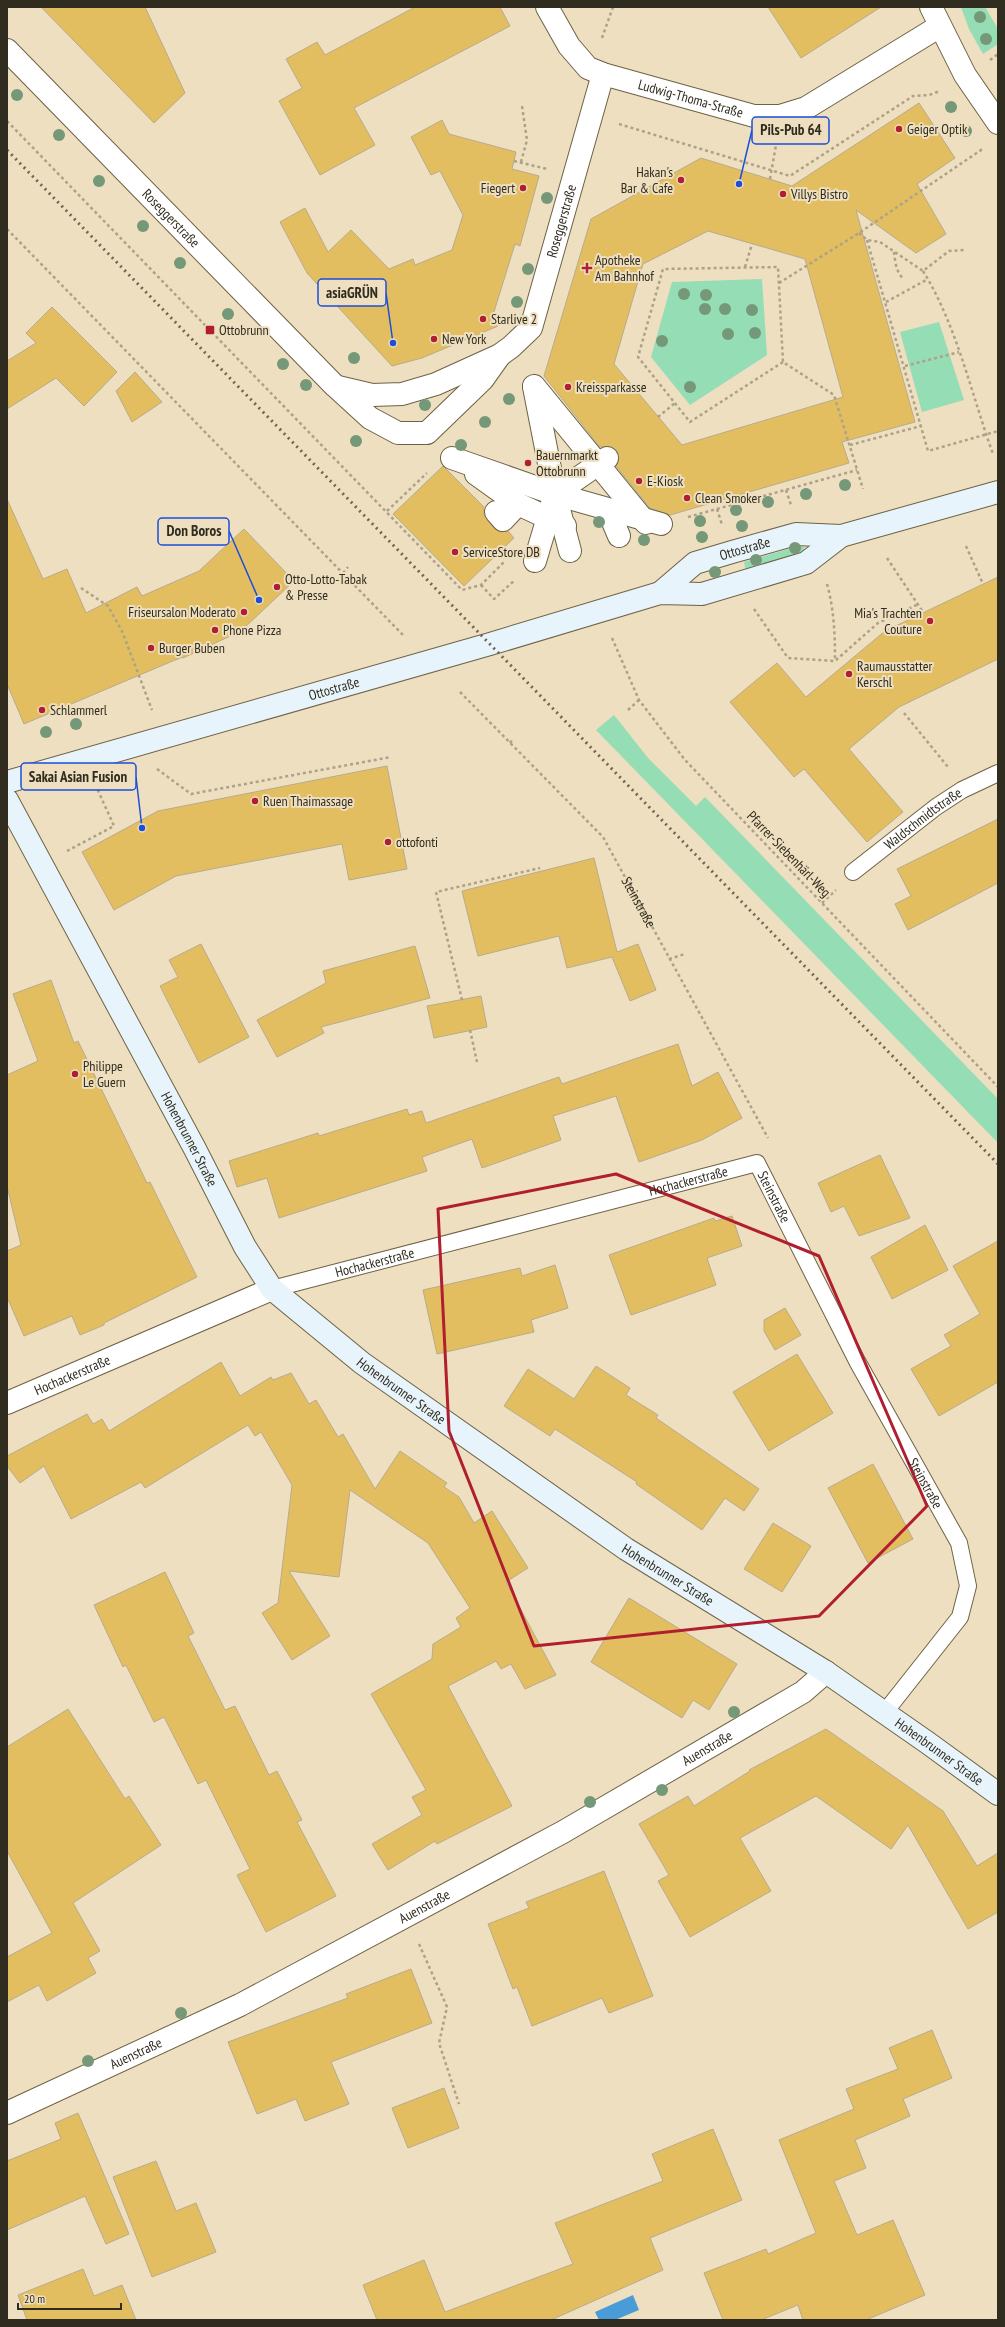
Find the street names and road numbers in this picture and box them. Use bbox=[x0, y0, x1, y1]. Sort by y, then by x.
street label: Ludwig-Thoma-Straße bbox=[636, 75, 745, 122]
street label: Roseggerstraße bbox=[542, 182, 580, 260]
street label: Roseggerstraße bbox=[138, 185, 204, 251]
street label: Ottostraße bbox=[717, 533, 772, 564]
street label: Ottostraße bbox=[306, 673, 362, 704]
street label: Waldschmidtstraße bbox=[880, 784, 965, 853]
street label: Pfarrer-Siebenhärl-Weg bbox=[743, 807, 835, 901]
street label: Steinstraße bbox=[618, 874, 660, 931]
street label: Hohenbrunner Straße bbox=[157, 1089, 222, 1190]
street label: Hochackerstraße bbox=[647, 1162, 730, 1200]
street label: Steinstraße bbox=[754, 1168, 795, 1226]
street label: Hochackerstraße bbox=[333, 1243, 416, 1281]
street label: Hochackerstraße bbox=[31, 1351, 113, 1399]
street label: Hohenbrunner Straße bbox=[353, 1353, 449, 1428]
street label: Steinstraße bbox=[904, 1455, 947, 1512]
street label: Hohenbrunner Straße bbox=[619, 1540, 717, 1610]
street label: Hohenbrunner Straße bbox=[892, 1714, 987, 1789]
street label: Auenstraße bbox=[679, 1726, 736, 1770]
street label: Auenstraße bbox=[396, 1885, 453, 1927]
street label: Auenstraße bbox=[107, 2033, 165, 2073]

